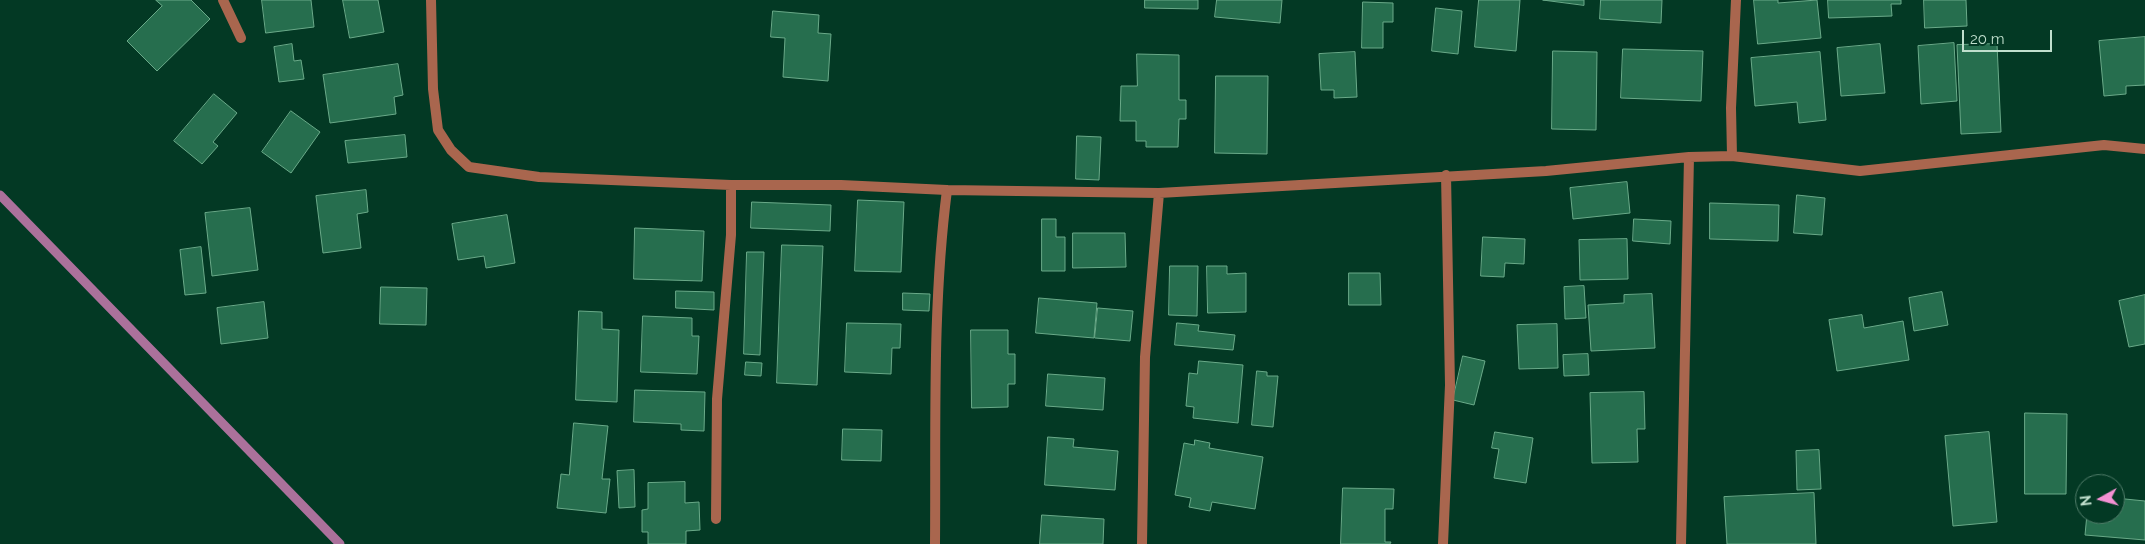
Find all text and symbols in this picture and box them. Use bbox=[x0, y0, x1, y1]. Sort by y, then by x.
scale bar bbox=[1965, 20, 2055, 52]
text: 20 m bbox=[1970, 30, 2005, 48]
north arrow bbox=[2075, 474, 2125, 524]
text: N bbox=[2078, 494, 2095, 507]

